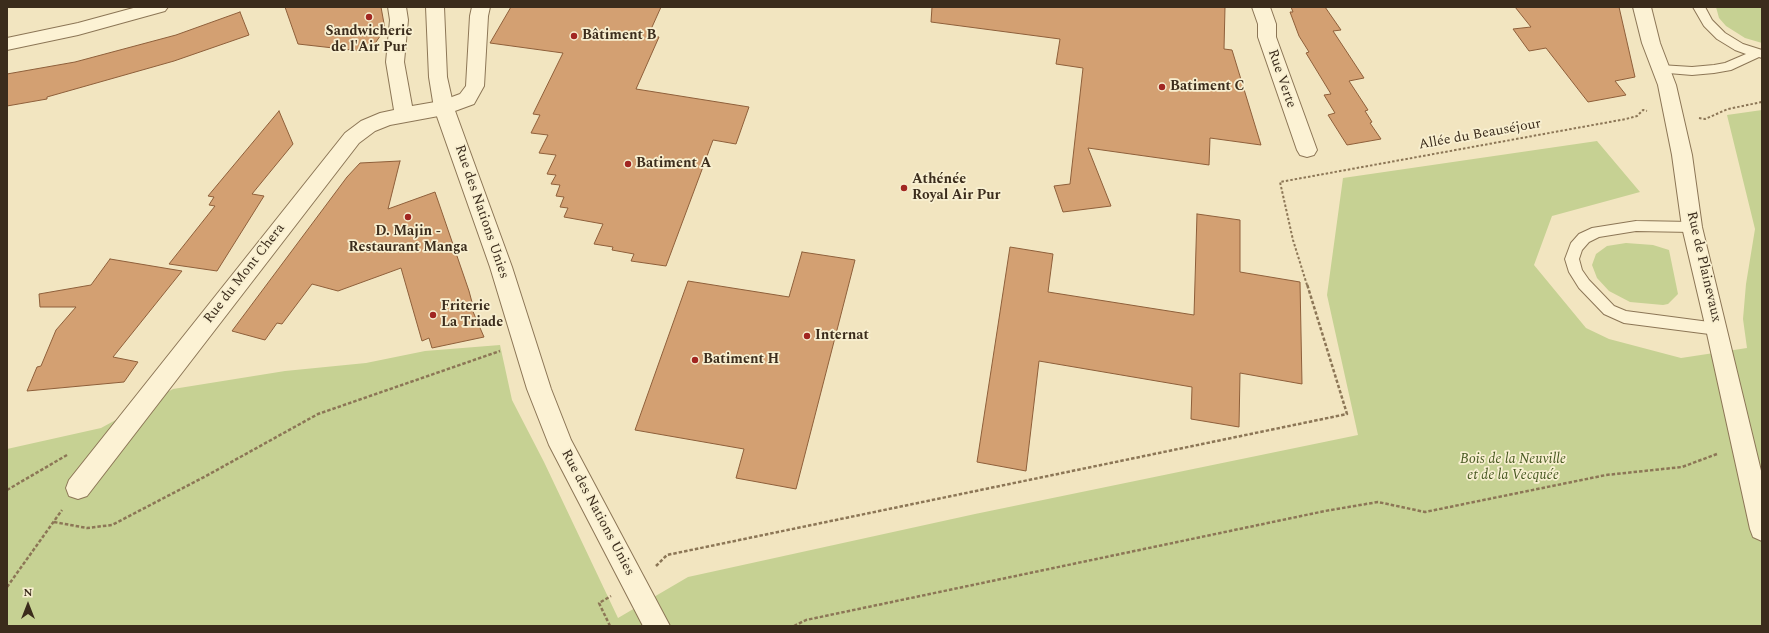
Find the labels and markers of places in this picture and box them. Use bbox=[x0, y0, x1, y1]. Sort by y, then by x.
marker: Sandwicherie de l'Air Pur bbox=[364, 12, 374, 22]
place label: Sandwicherie de l'Air Pur bbox=[326, 24, 412, 56]
place label: Bâtiment B bbox=[582, 28, 656, 44]
marker: Bâtiment B bbox=[569, 31, 579, 41]
place label: Batiment C bbox=[1170, 79, 1244, 95]
marker: Batiment C bbox=[1157, 82, 1167, 92]
place label: Batiment A bbox=[636, 156, 711, 172]
marker: Batiment A bbox=[623, 159, 633, 169]
place label: Athénée Royal Air Pur bbox=[912, 172, 1000, 204]
marker: Athénée Royal Air Pur bbox=[899, 183, 909, 193]
marker: D. Majin - Restaurant Manga bbox=[403, 212, 413, 222]
place label: D. Majin - Restaurant Manga bbox=[348, 224, 468, 256]
place label: Friterie La Triade bbox=[441, 299, 503, 332]
marker: Friterie La Triade bbox=[428, 310, 438, 320]
place label: Internat bbox=[815, 328, 869, 344]
marker: Internat bbox=[802, 331, 812, 341]
place label: Batiment H bbox=[703, 352, 779, 368]
marker: Batiment H bbox=[690, 355, 700, 365]

